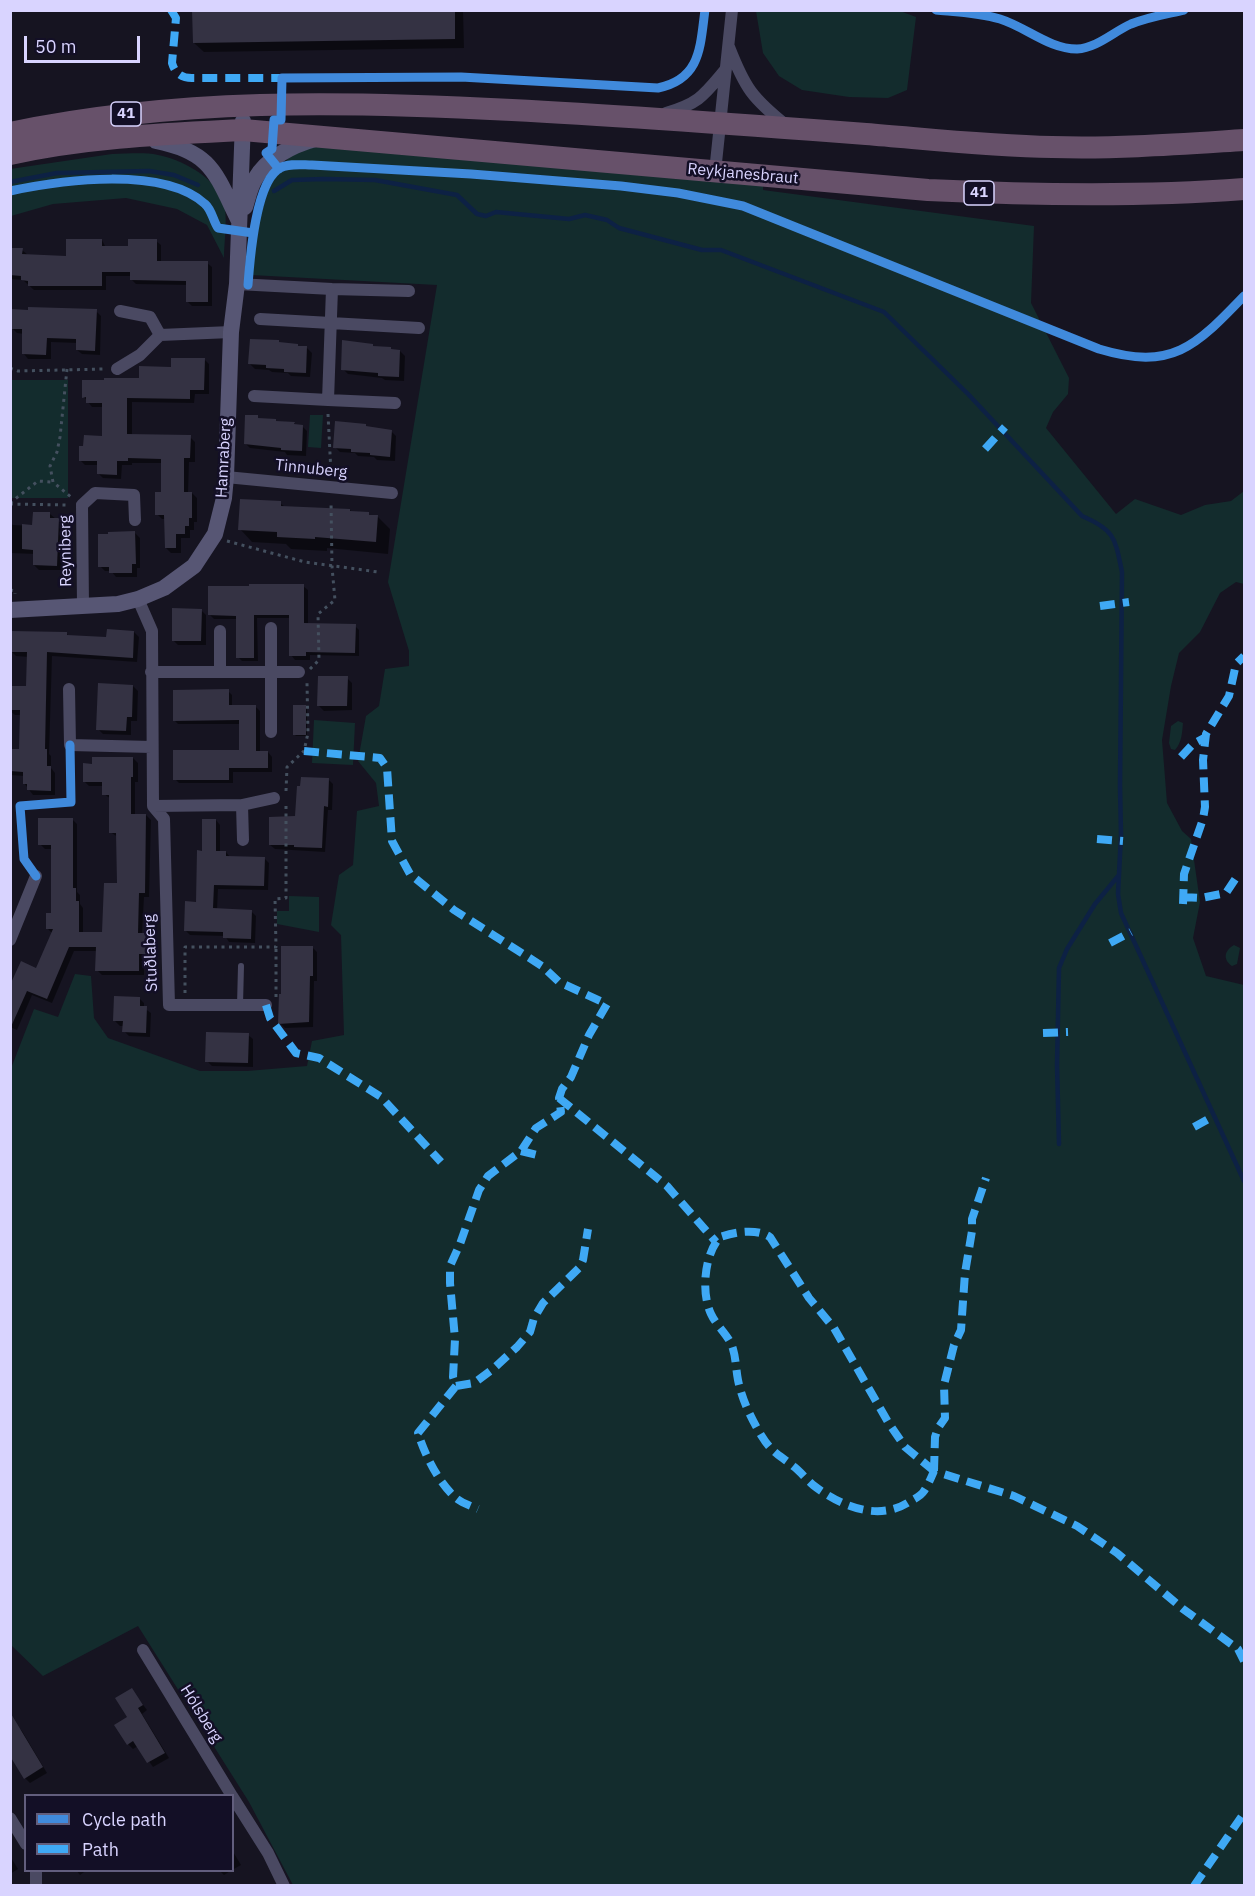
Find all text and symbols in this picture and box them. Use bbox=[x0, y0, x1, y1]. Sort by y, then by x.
scale bar bbox=[27, 24, 142, 62]
text: 50 m bbox=[35, 35, 77, 58]
road number: 41 bbox=[111, 102, 141, 126]
street label: Reykjanesbraut bbox=[687, 160, 799, 188]
road number: 41 bbox=[964, 181, 994, 205]
street label: Hamraberg bbox=[212, 417, 236, 499]
street label: Tinnuberg bbox=[274, 456, 348, 482]
street label: Reyniberg bbox=[56, 515, 76, 587]
street label: Stuðlaberg bbox=[140, 914, 162, 992]
street label: Hólsberg bbox=[176, 1682, 226, 1746]
legend bbox=[24, 1794, 234, 1872]
text: Cycle path bbox=[82, 1808, 167, 1831]
text: Path bbox=[82, 1838, 119, 1861]

